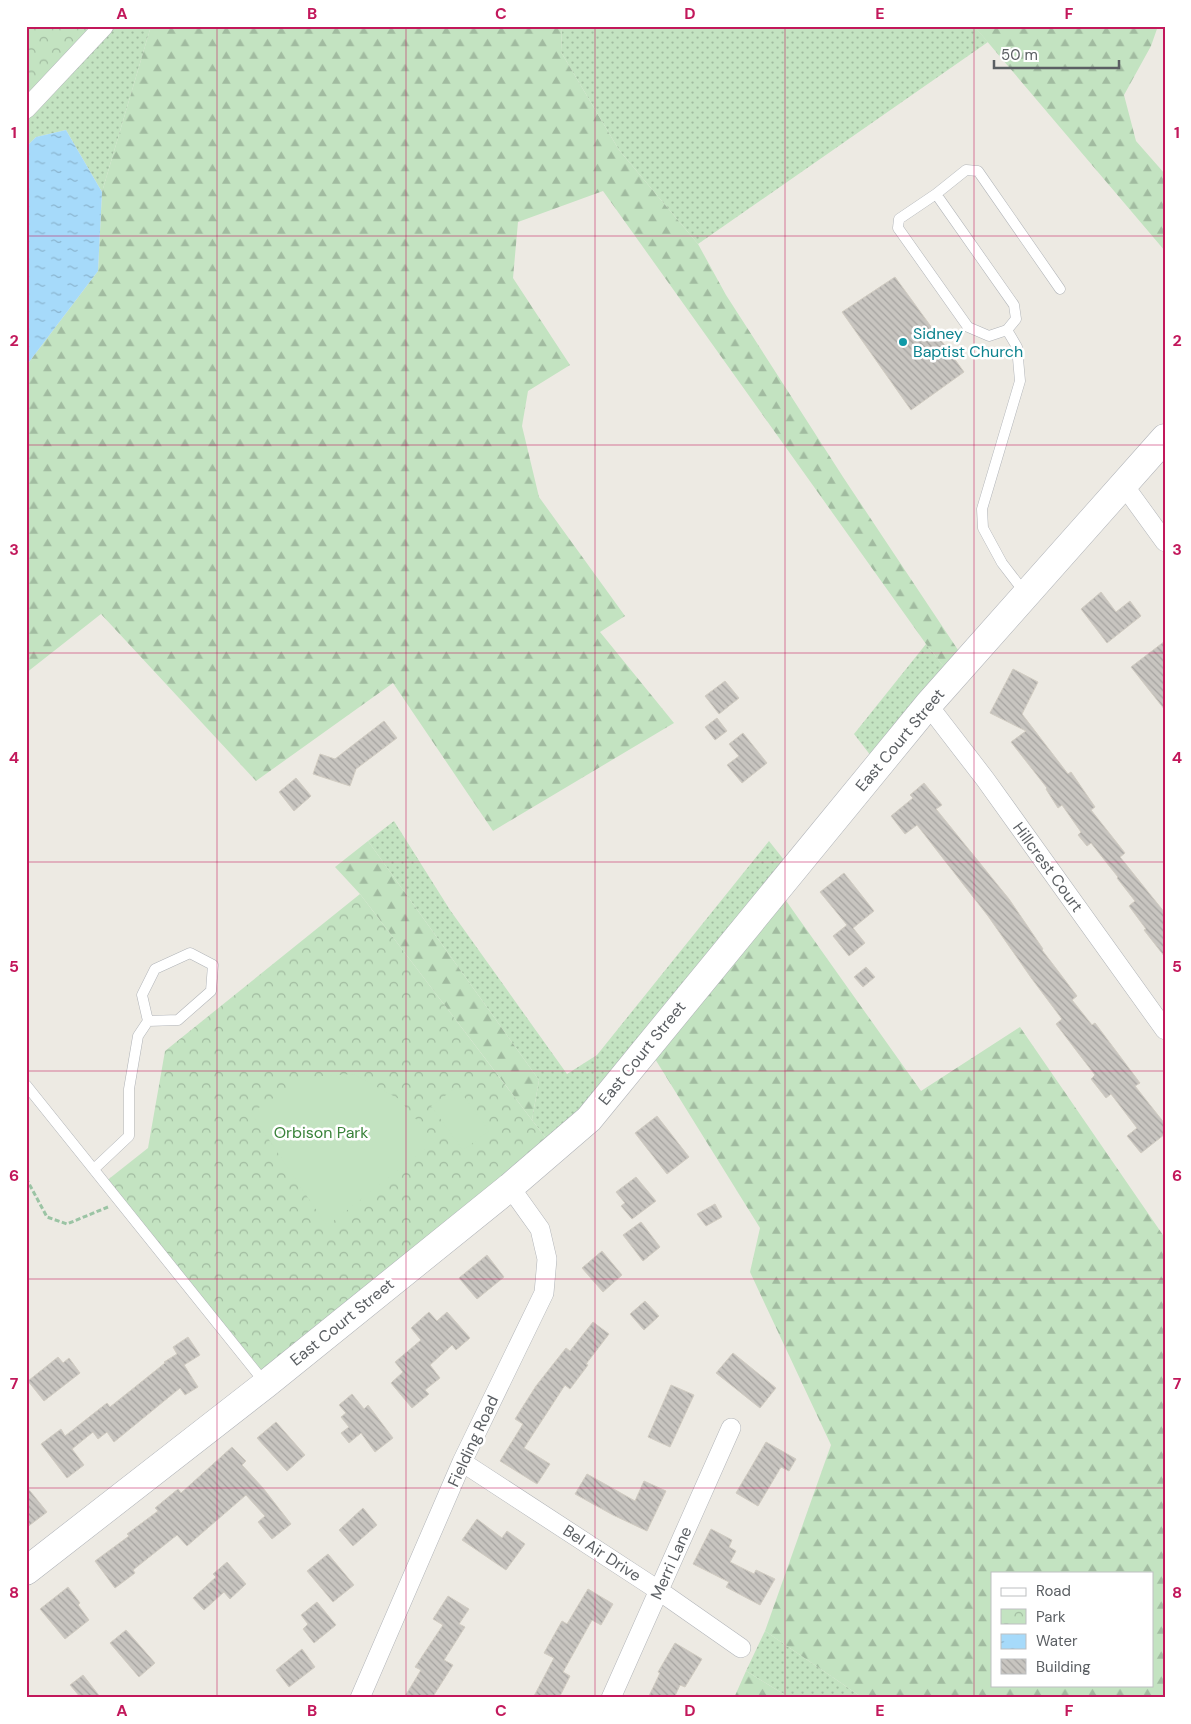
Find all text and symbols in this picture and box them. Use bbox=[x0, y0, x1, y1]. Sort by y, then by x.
text: A bbox=[116, 3, 128, 24]
text: B bbox=[307, 3, 317, 24]
text: C bbox=[495, 3, 507, 24]
text: D bbox=[684, 3, 696, 24]
text: E bbox=[875, 3, 885, 24]
text: F bbox=[1065, 3, 1074, 24]
scale bar bbox=[994, 38, 1118, 70]
text: 50 m bbox=[1001, 45, 1038, 65]
text: 1 bbox=[11, 122, 17, 143]
text: 1 bbox=[1174, 122, 1180, 143]
place label: Sidney Baptist Church bbox=[913, 323, 1023, 362]
text: 2 bbox=[9, 330, 19, 351]
text: 2 bbox=[1172, 330, 1182, 351]
marker: Sidney Baptist Church bbox=[897, 336, 909, 348]
text: 3 bbox=[9, 539, 19, 560]
text: 3 bbox=[1172, 539, 1182, 560]
street label: East Court Street bbox=[851, 684, 949, 796]
text: 4 bbox=[9, 747, 19, 768]
text: 4 bbox=[1172, 747, 1182, 768]
street label: Hillcrest Court bbox=[1008, 818, 1088, 916]
text: 5 bbox=[9, 956, 19, 977]
text: 5 bbox=[1172, 956, 1182, 977]
street label: East Court Street bbox=[594, 997, 690, 1109]
park label: Orbison Park bbox=[274, 1122, 368, 1143]
text: 6 bbox=[9, 1165, 19, 1186]
text: 6 bbox=[1172, 1165, 1182, 1186]
street label: East Court Street bbox=[286, 1274, 398, 1370]
text: 7 bbox=[10, 1373, 19, 1394]
text: 7 bbox=[1173, 1373, 1182, 1394]
street label: Fielding Road bbox=[443, 1392, 503, 1490]
street label: Bel Air Drive bbox=[559, 1520, 645, 1586]
street label: Merri Lane bbox=[646, 1523, 696, 1603]
legend bbox=[991, 1572, 1154, 1686]
text: Road bbox=[1036, 1581, 1071, 1601]
text: 8 bbox=[9, 1582, 19, 1603]
text: 8 bbox=[1172, 1582, 1182, 1603]
text: Park bbox=[1036, 1607, 1066, 1627]
text: Water bbox=[1036, 1631, 1078, 1651]
text: Building bbox=[1036, 1657, 1091, 1677]
text: A bbox=[116, 1700, 128, 1721]
text: B bbox=[307, 1700, 317, 1721]
text: C bbox=[495, 1700, 507, 1721]
text: D bbox=[684, 1700, 696, 1721]
text: E bbox=[875, 1700, 885, 1721]
text: F bbox=[1065, 1700, 1074, 1721]

